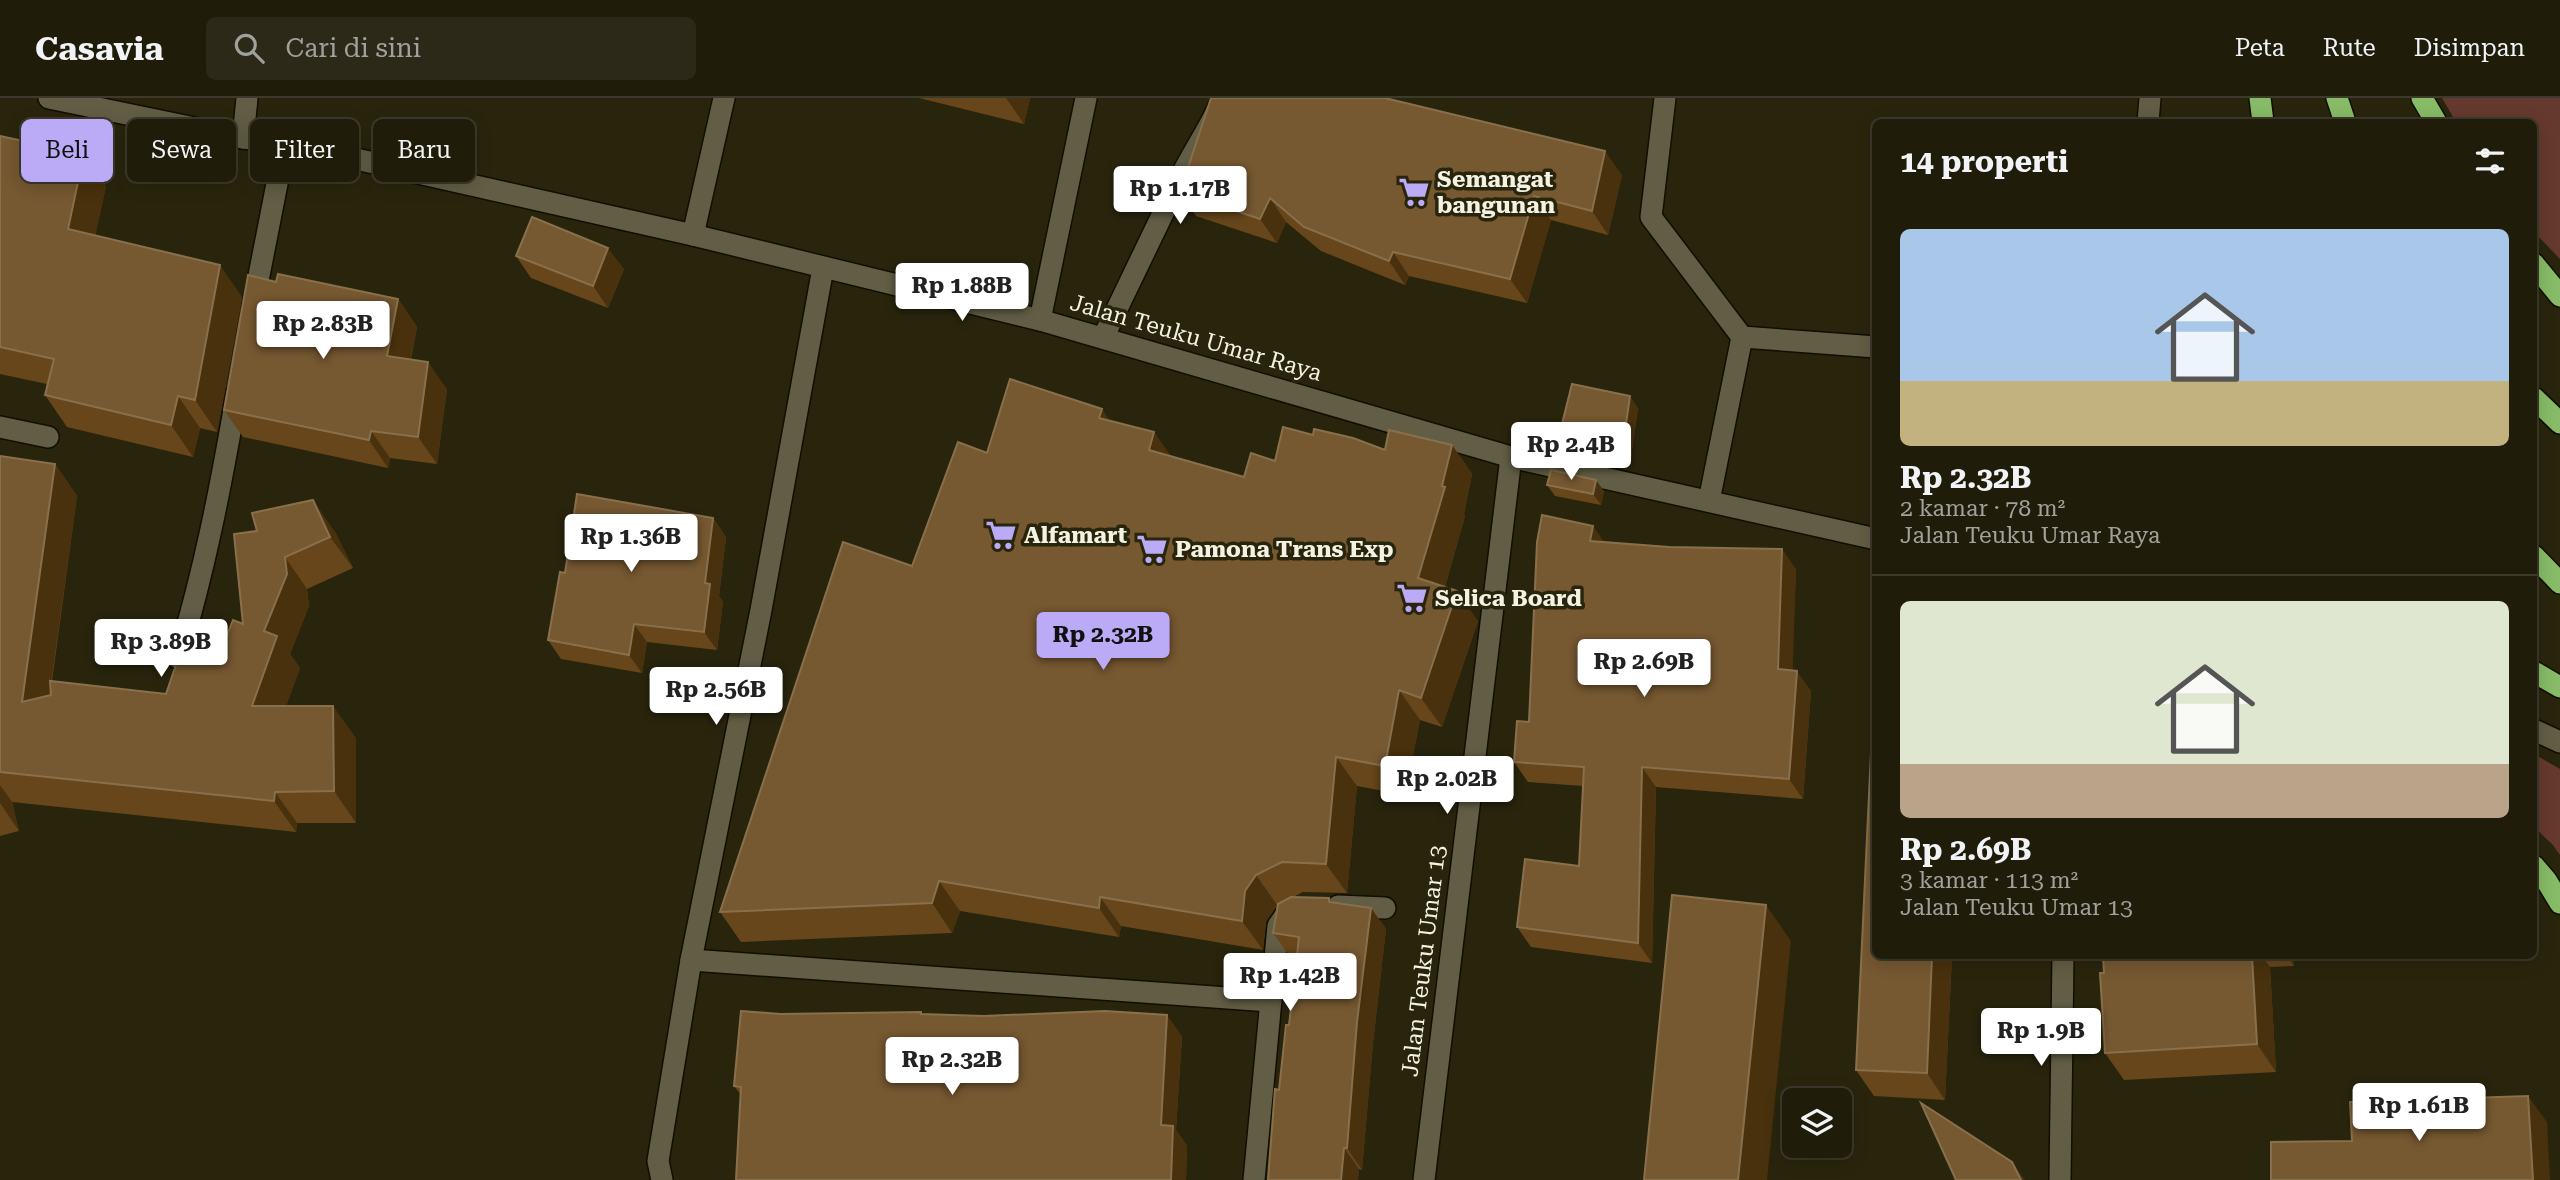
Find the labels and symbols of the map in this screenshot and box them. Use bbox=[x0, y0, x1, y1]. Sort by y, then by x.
pin: Rp 1.17B bbox=[1108, 166, 1252, 226]
place label: Semangat bangunan bbox=[1437, 166, 1556, 219]
supermarket icon: Semangat bangunan bbox=[1397, 175, 1431, 209]
pin: Rp 1.88B bbox=[890, 264, 1034, 323]
street label: Jalan Teuku Umar Raya bbox=[1067, 289, 1325, 387]
pin: Rp 2.83B bbox=[251, 302, 395, 361]
pin: Rp 2.4B bbox=[1506, 422, 1636, 482]
pin: Rp 1.36B bbox=[559, 514, 703, 574]
supermarket icon: Alfamart bbox=[984, 518, 1018, 552]
place label: Alfamart bbox=[1024, 522, 1127, 549]
supermarket icon: Pamona Trans Exp bbox=[1135, 532, 1169, 566]
place label: Pamona Trans Exp bbox=[1175, 536, 1393, 563]
supermarket icon: Selica Board bbox=[1395, 581, 1429, 615]
place label: Selica Board bbox=[1435, 585, 1582, 612]
pin: Rp 2.32B bbox=[1031, 612, 1175, 672]
pin: Rp 3.89B bbox=[89, 620, 233, 679]
pin: Rp 2.69B bbox=[1572, 640, 1716, 699]
pin: Rp 2.56B bbox=[644, 668, 788, 727]
pin: Rp 2.02B bbox=[1375, 756, 1519, 816]
street label: Jalan Teuku Umar 13 bbox=[1396, 844, 1452, 1078]
pin: Rp 1.42B bbox=[1218, 954, 1362, 1013]
pin: Rp 1.9B bbox=[1976, 1009, 2106, 1068]
pin: Rp 2.32B bbox=[880, 1038, 1024, 1097]
pin: Rp 1.61B bbox=[2347, 1084, 2491, 1143]

